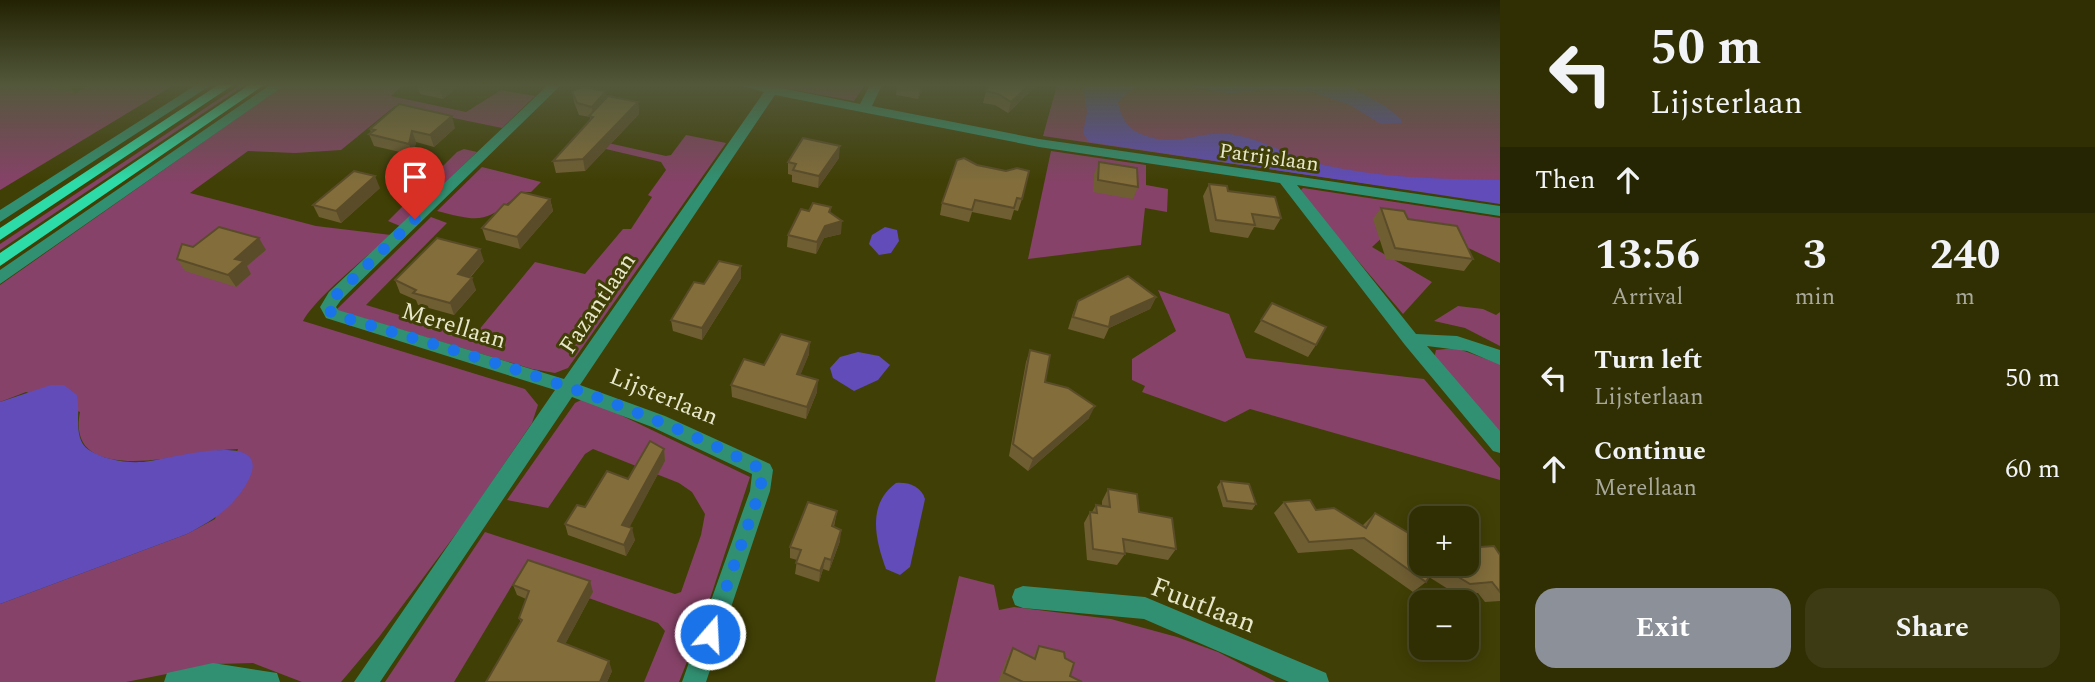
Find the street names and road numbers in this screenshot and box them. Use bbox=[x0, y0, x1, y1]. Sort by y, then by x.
street label: Patrijslaan bbox=[1217, 135, 1321, 181]
street label: Fazantlaan bbox=[550, 245, 645, 362]
street label: Merellaan bbox=[397, 293, 510, 359]
street label: Lijsterlaan bbox=[604, 359, 723, 435]
street label: Fuutlaan bbox=[1144, 566, 1263, 645]

